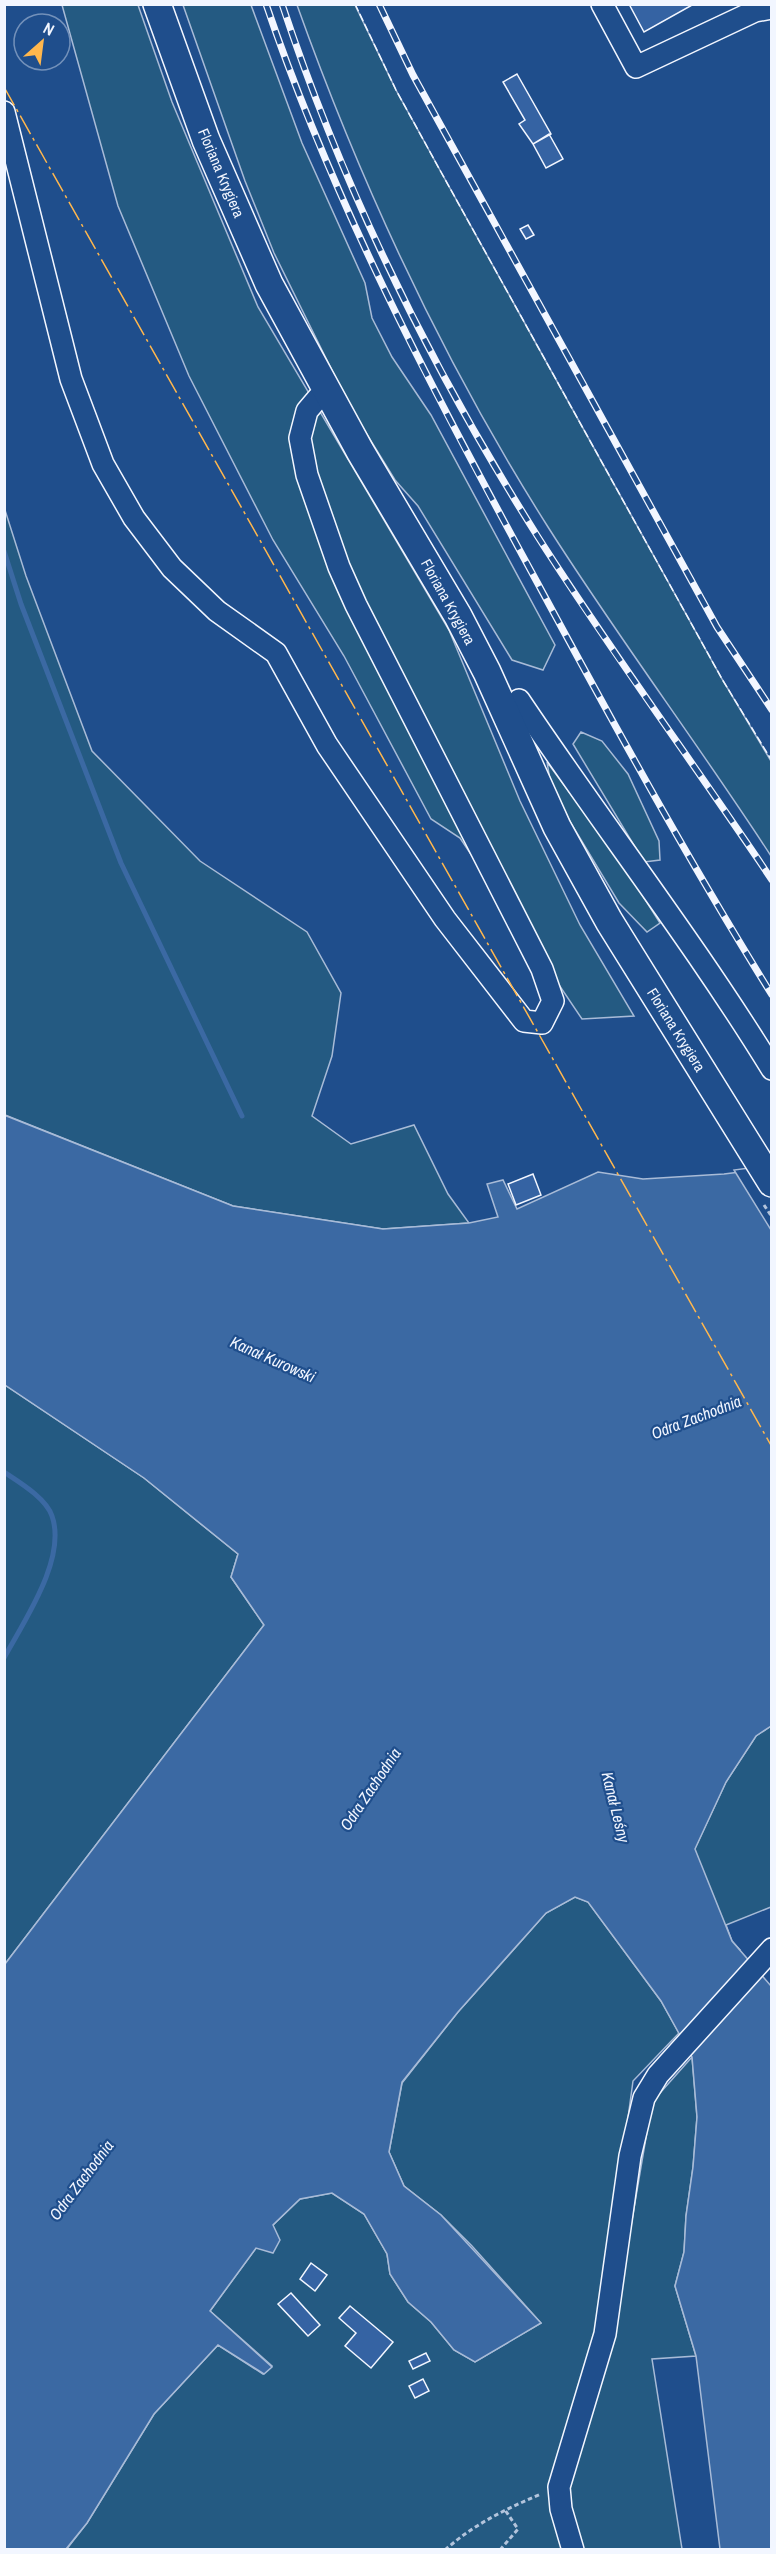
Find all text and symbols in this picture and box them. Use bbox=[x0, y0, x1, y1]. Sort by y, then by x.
north arrow bbox=[12, 12, 72, 72]
text: N bbox=[40, 17, 58, 41]
street label: Floriana Krygiera bbox=[193, 125, 250, 221]
street label: Floriana Krygiera bbox=[416, 555, 481, 649]
street label: Floriana Krygiera bbox=[642, 984, 711, 1076]
water label: Kanał Kurowski bbox=[227, 1330, 319, 1388]
water label: Odra Zachodnia bbox=[648, 1390, 744, 1444]
water label: Odra Zachodnia bbox=[334, 1744, 406, 1834]
water label: Kanał Leśny bbox=[597, 1769, 636, 1846]
water label: Odra Zachodnia bbox=[44, 2136, 118, 2224]

